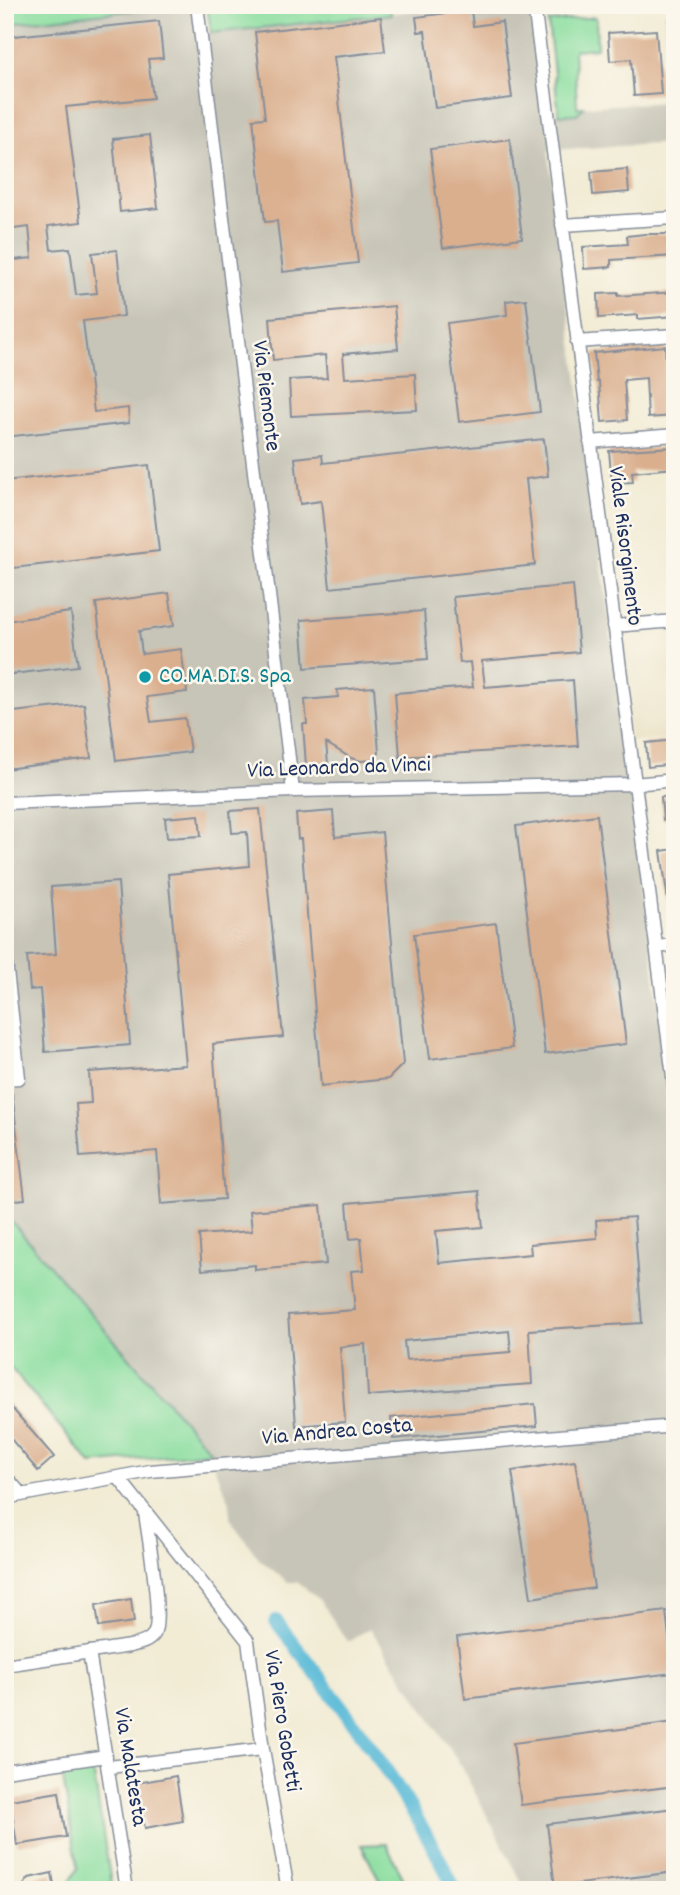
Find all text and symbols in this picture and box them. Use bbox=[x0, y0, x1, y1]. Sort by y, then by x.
street label: Via Piemonte bbox=[242, 339, 288, 453]
street label: Viale Risorgimento bbox=[598, 464, 650, 628]
place label: CO.MA.DI.S. Spa bbox=[159, 661, 292, 694]
marker: CO.MA.DI.S. Spa bbox=[137, 669, 153, 685]
street label: Via Leonardo da Vinci bbox=[247, 749, 431, 789]
street label: Via Andrea Costa bbox=[261, 1410, 415, 1456]
street label: Via Piero Gobetti bbox=[253, 1648, 309, 1794]
street label: Via Malatesta bbox=[103, 1705, 155, 1830]

